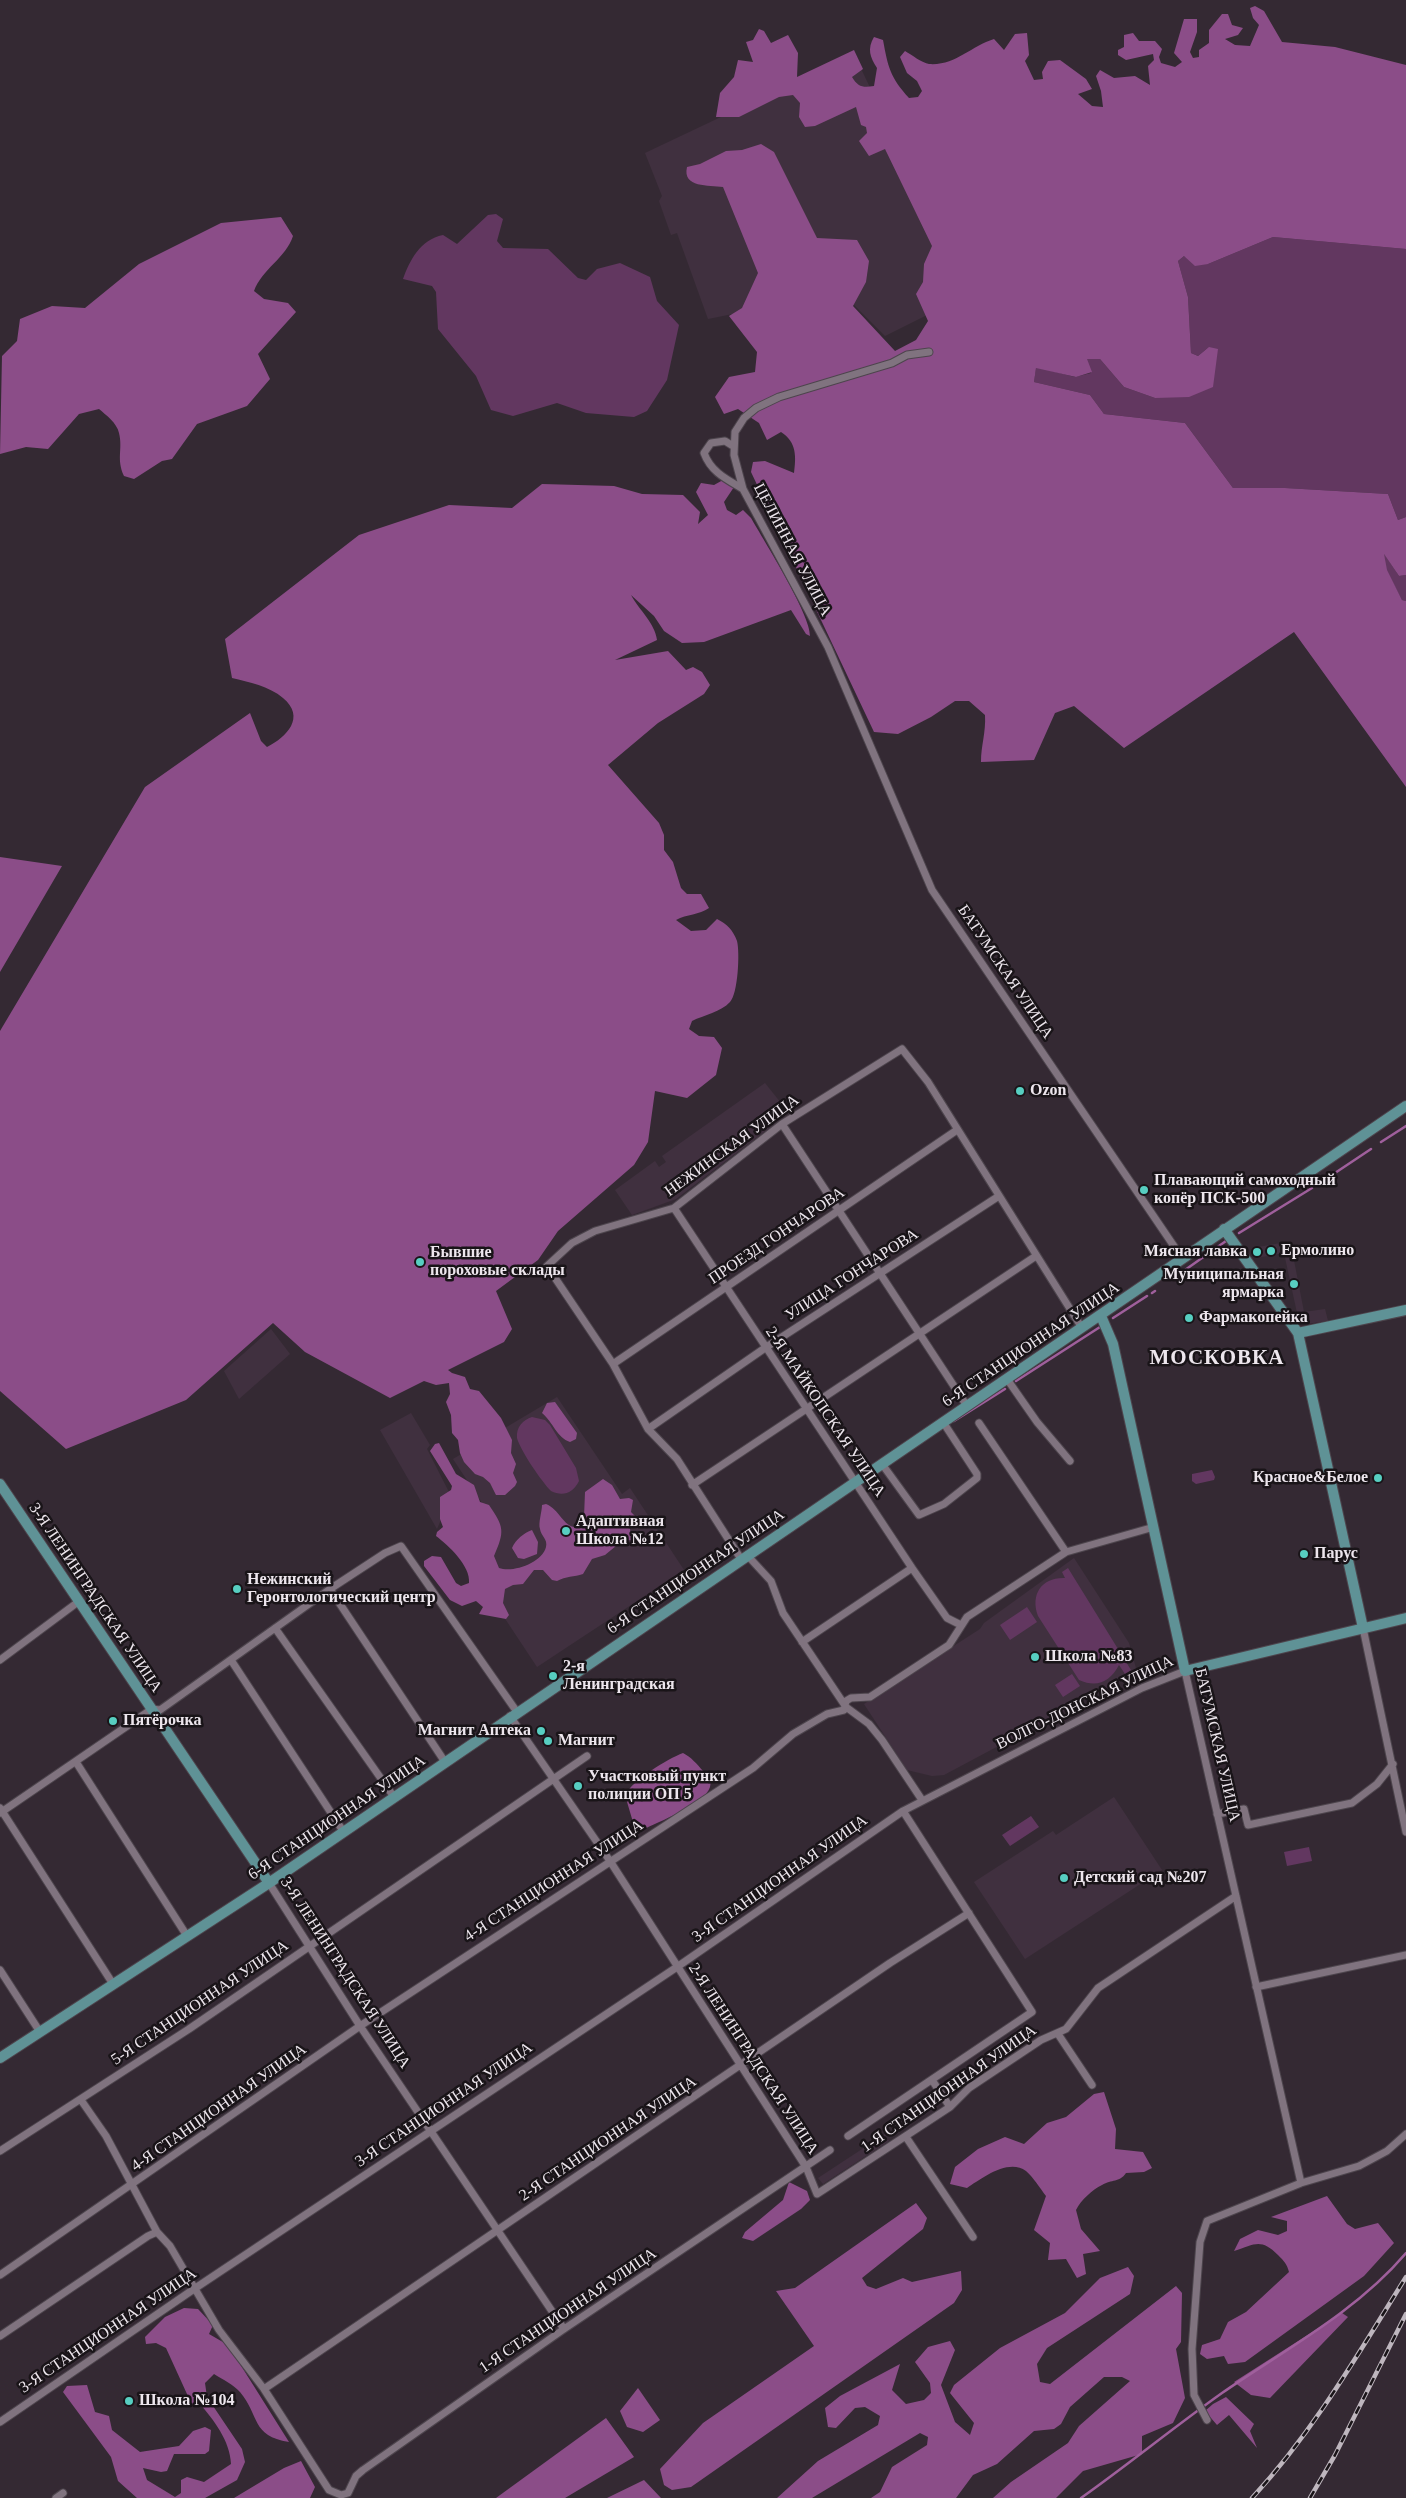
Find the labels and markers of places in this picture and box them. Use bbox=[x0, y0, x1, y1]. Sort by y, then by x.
place label: Ozon bbox=[1030, 1081, 1066, 1101]
marker: Ozon bbox=[1014, 1085, 1026, 1097]
place label: Плавающий самоходный копёр ПСК-500 bbox=[1154, 1171, 1336, 1209]
marker: Плавающий самоходный копёр ПСК-500 bbox=[1138, 1184, 1150, 1196]
place label: Ермолино bbox=[1281, 1241, 1354, 1261]
place label: Мясная лавка bbox=[1144, 1242, 1247, 1262]
place label: Бывшие пороховые склады bbox=[430, 1243, 565, 1281]
marker: Ермолино bbox=[1265, 1245, 1277, 1257]
marker: Мясная лавка bbox=[1251, 1246, 1263, 1258]
marker: Бывшие пороховые склады bbox=[414, 1256, 426, 1268]
place label: Муниципальная ярмарка bbox=[1164, 1265, 1284, 1303]
marker: Муниципальная ярмарка bbox=[1288, 1278, 1300, 1290]
place label: Фармакопейка bbox=[1199, 1308, 1308, 1328]
marker: Фармакопейка bbox=[1183, 1312, 1195, 1324]
place label: Красное&Белое bbox=[1253, 1468, 1368, 1488]
marker: Красное&Белое bbox=[1372, 1472, 1384, 1484]
place label: Адаптивная Школа №12 bbox=[576, 1512, 664, 1550]
marker: Адаптивная Школа №12 bbox=[560, 1525, 572, 1537]
place label: Парус bbox=[1314, 1544, 1358, 1564]
marker: Парус bbox=[1298, 1548, 1310, 1560]
place label: Нежинский Геронтологический центр bbox=[247, 1570, 436, 1608]
marker: Нежинский Геронтологический центр bbox=[231, 1583, 243, 1595]
place label: Школа №83 bbox=[1045, 1647, 1132, 1667]
marker: Школа №83 bbox=[1029, 1651, 1041, 1663]
place label: 2-я Ленинградская bbox=[563, 1657, 675, 1695]
marker: 2-я Ленинградская bbox=[547, 1670, 559, 1682]
place label: Пятёрочка bbox=[123, 1711, 202, 1731]
marker: Пятёрочка bbox=[107, 1715, 119, 1727]
place label: Магнит Аптека bbox=[418, 1721, 531, 1741]
marker: Магнит Аптека bbox=[535, 1725, 547, 1737]
place label: Магнит bbox=[558, 1731, 615, 1751]
marker: Магнит bbox=[542, 1735, 554, 1747]
place label: Участковый пункт полиции ОП 5 bbox=[588, 1767, 726, 1805]
marker: Участковый пункт полиции ОП 5 bbox=[572, 1780, 584, 1792]
place label: Детский сад №207 bbox=[1074, 1868, 1207, 1888]
marker: Детский сад №207 bbox=[1058, 1872, 1070, 1884]
place label: Школа №104 bbox=[139, 2391, 234, 2411]
marker: Школа №104 bbox=[123, 2395, 135, 2407]

